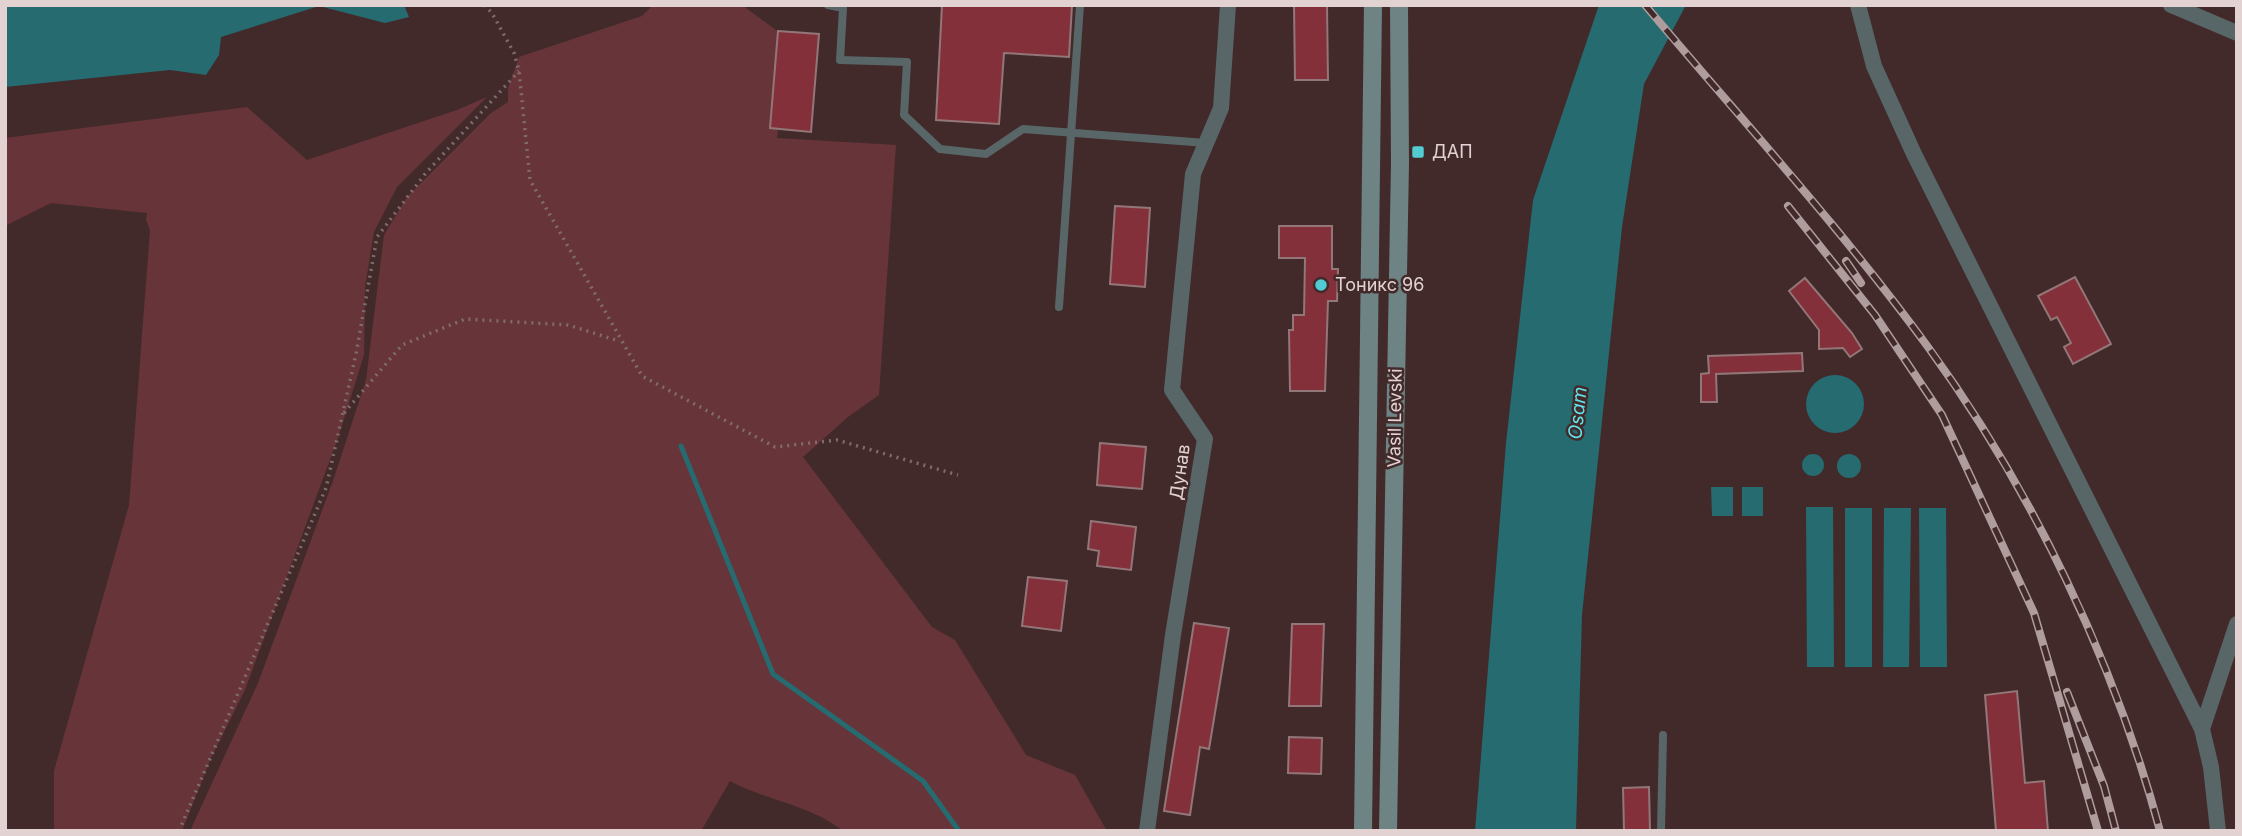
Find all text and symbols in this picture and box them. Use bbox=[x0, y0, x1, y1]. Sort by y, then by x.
place label: ДАП bbox=[1432, 141, 1473, 162]
marker: ДАП bbox=[1410, 144, 1426, 160]
place label: Тоникс 96 bbox=[1335, 274, 1424, 295]
marker: Тоникс 96 bbox=[1313, 277, 1329, 293]
street label: Vasil Levski bbox=[1383, 368, 1406, 468]
water label: Osam bbox=[1563, 386, 1592, 441]
street label: Дунав bbox=[1165, 443, 1194, 501]

